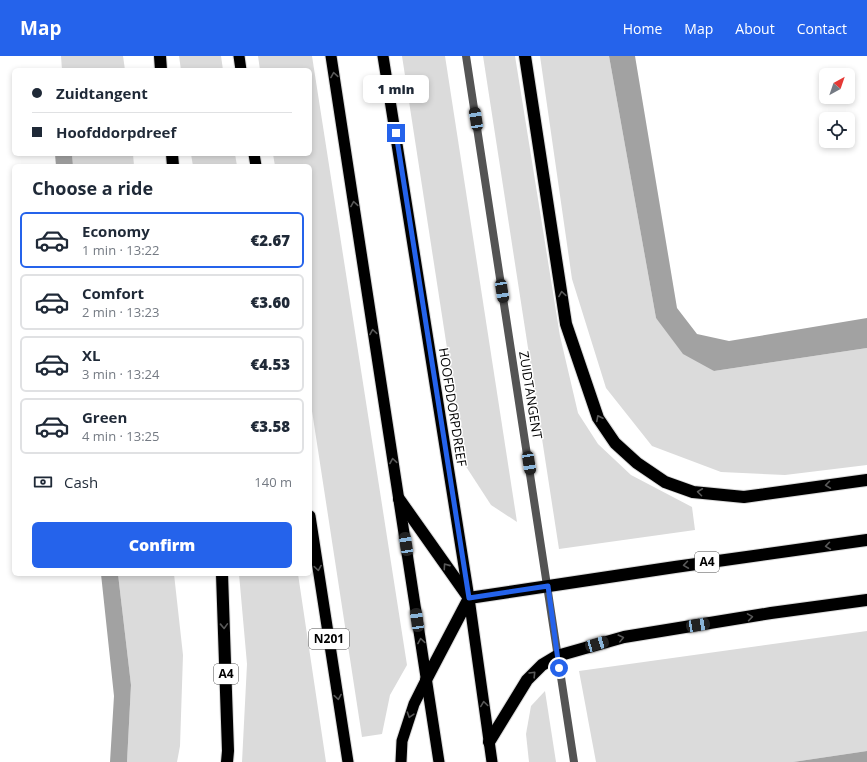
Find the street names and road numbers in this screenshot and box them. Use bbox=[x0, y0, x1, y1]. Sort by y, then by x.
street label: HOOFDDORPDREEF bbox=[435, 346, 471, 468]
street label: ZUIDTANGENT bbox=[515, 350, 547, 441]
road number: A4 bbox=[695, 552, 719, 572]
road number: N201 bbox=[309, 629, 349, 649]
road number: A4 bbox=[214, 664, 238, 684]

